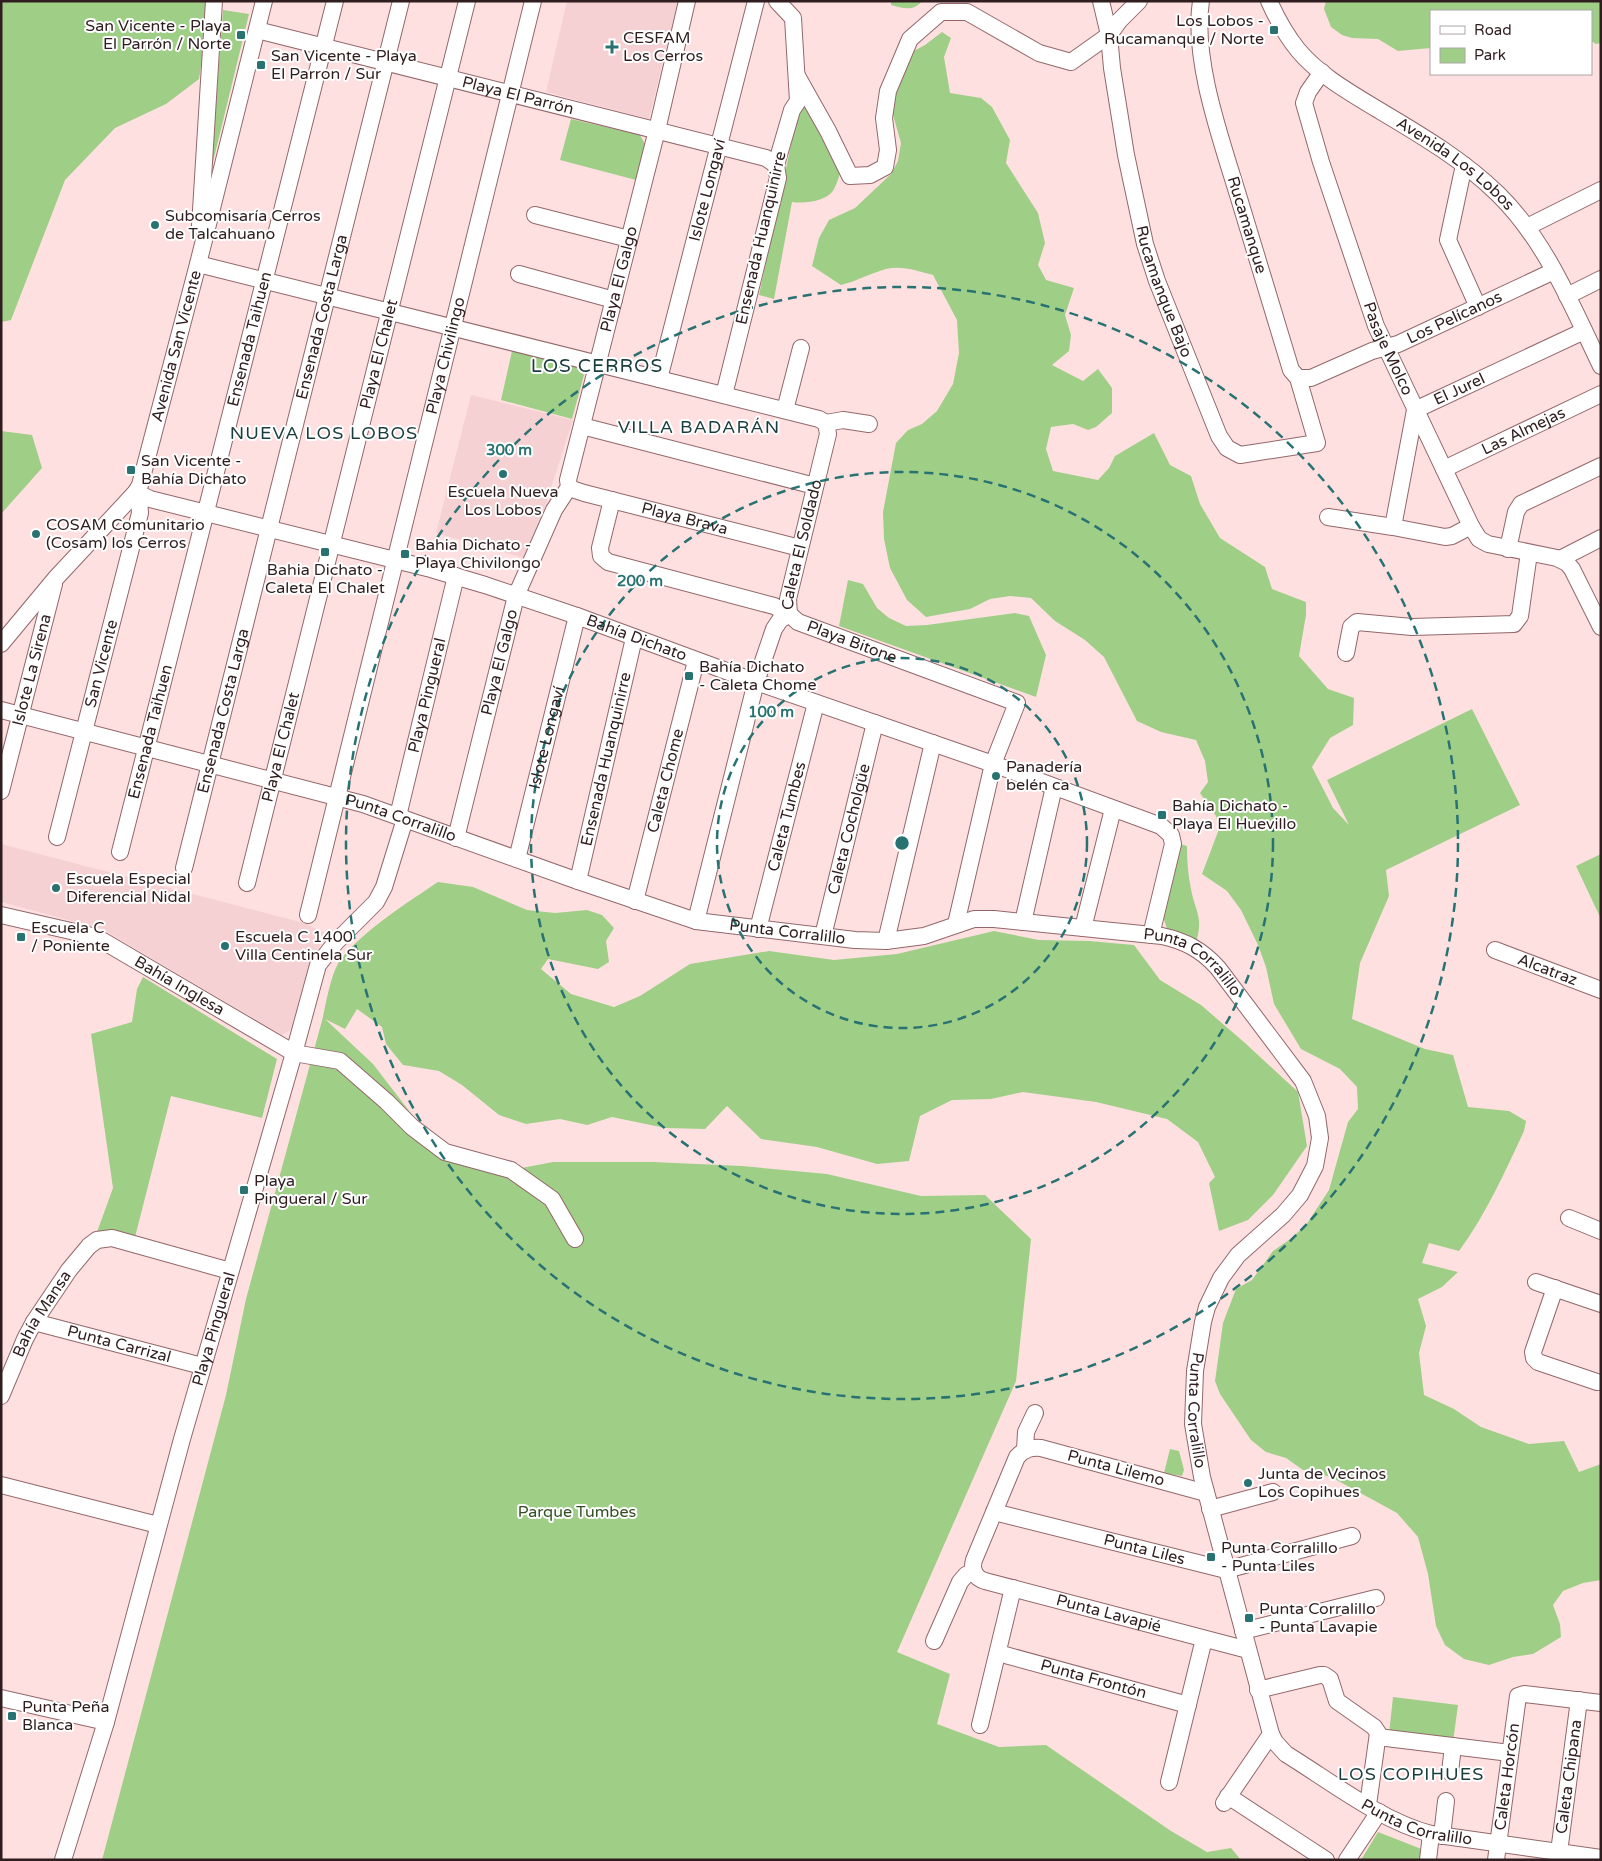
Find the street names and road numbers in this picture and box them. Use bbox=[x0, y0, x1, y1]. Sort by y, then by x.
street label: Playa El Parrón bbox=[460, 72, 576, 119]
street label: Avenida Los Lobos bbox=[1393, 113, 1519, 215]
street label: Islote Longaví bbox=[685, 137, 730, 244]
street label: Ensenada Huanquinirre bbox=[731, 149, 791, 327]
street label: Rucamanque bbox=[1223, 174, 1271, 276]
street label: Playa El Galgo bbox=[596, 224, 642, 334]
street label: Rucamanque Bajo bbox=[1131, 224, 1197, 360]
street label: Ensenada Costa Larga bbox=[292, 232, 352, 402]
street label: Avenida San Vicente bbox=[147, 268, 206, 424]
street label: Ensenada Taihuen bbox=[223, 270, 276, 409]
street label: Los Pelícanos bbox=[1404, 287, 1505, 348]
street label: Playa Chivilingo bbox=[422, 295, 470, 416]
street label: Playa El Chalet bbox=[356, 297, 402, 411]
street label: Pasaje Molco bbox=[1359, 299, 1418, 399]
street label: El Jurel bbox=[1430, 369, 1488, 410]
street label: Las Almejas bbox=[1478, 403, 1569, 460]
street label: Caleta El Soldado bbox=[778, 477, 827, 610]
street label: Playa Brava bbox=[639, 498, 730, 539]
street label: Playa El Galgo bbox=[477, 607, 522, 717]
street label: Bahía Dichato bbox=[583, 610, 689, 666]
street label: Islote La Sirena bbox=[8, 612, 56, 728]
street label: Playa Bitone bbox=[804, 616, 900, 668]
street label: San Vicente bbox=[81, 618, 122, 710]
street label: Ensenada Costa Larga bbox=[193, 626, 254, 795]
street label: Playa Pingueral bbox=[404, 636, 451, 755]
street label: Ensenada Taihuen bbox=[124, 662, 177, 801]
street label: Ensenada Huanquinirre bbox=[576, 670, 636, 848]
street label: Islote Longaví bbox=[525, 684, 569, 791]
street label: Playa El Chalet bbox=[258, 690, 304, 804]
street label: Caleta Chome bbox=[643, 727, 688, 835]
street label: Caleta Tumbes bbox=[763, 760, 811, 874]
street label: Caleta Cocholgüe bbox=[823, 762, 875, 897]
street label: Punta Corralillo bbox=[343, 790, 459, 847]
street label: Punta Corralillo bbox=[728, 915, 847, 949]
street label: Punta Corralillo bbox=[1143, 924, 1246, 1000]
street label: Alcatraz bbox=[1515, 949, 1580, 990]
street label: Bahía Inglesa bbox=[131, 952, 228, 1020]
street label: Bahía Mansa bbox=[8, 1267, 76, 1360]
street label: Playa Pingueral bbox=[188, 1270, 240, 1388]
street label: Punta Carrizal bbox=[65, 1321, 173, 1367]
street label: Punta Corralillo bbox=[1183, 1351, 1210, 1470]
street label: Punta Lilemo bbox=[1065, 1445, 1167, 1491]
street label: Punta Liles bbox=[1102, 1530, 1187, 1569]
street label: Punta Lavapié bbox=[1054, 1590, 1163, 1637]
street label: Punta Frontón bbox=[1038, 1655, 1149, 1703]
street label: Caleta Chipana bbox=[1551, 1718, 1586, 1835]
street label: Caleta Horcón bbox=[1490, 1722, 1524, 1832]
street label: Punta Corralillo bbox=[1357, 1794, 1473, 1850]

